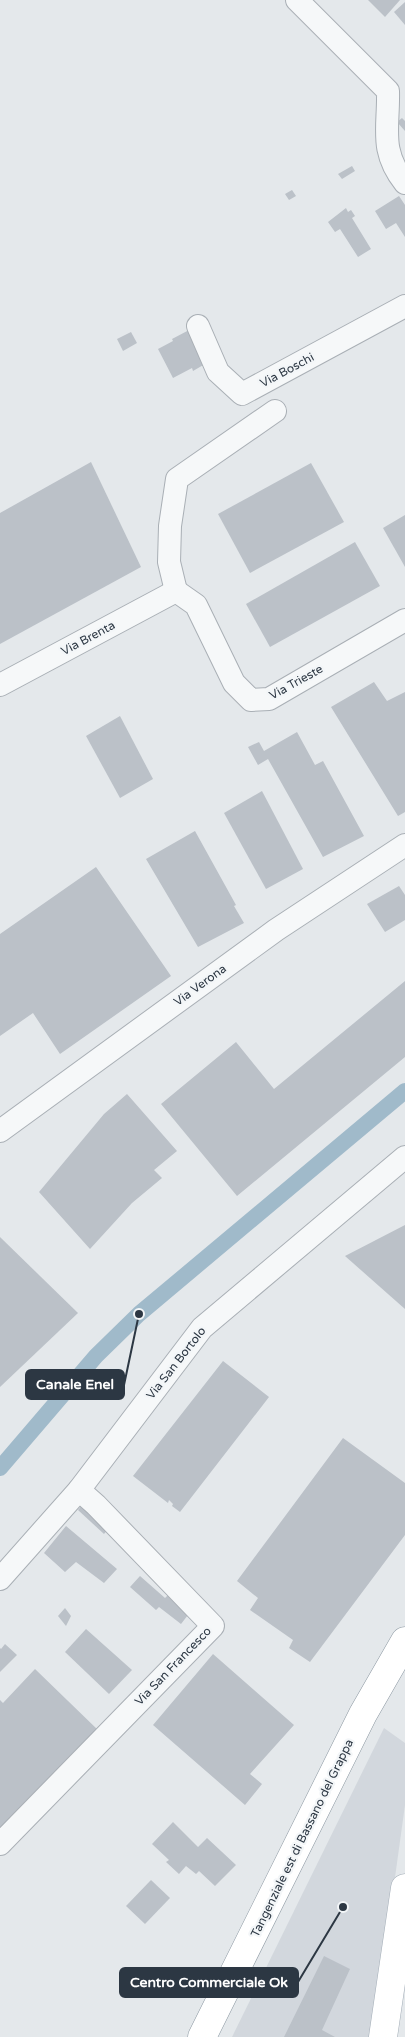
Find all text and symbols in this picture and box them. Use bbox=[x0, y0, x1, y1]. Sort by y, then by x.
street label: Via Boschi bbox=[258, 350, 316, 390]
street label: Via Brenta bbox=[59, 618, 117, 658]
street label: Via Trieste bbox=[267, 661, 325, 702]
street label: Via Verona bbox=[171, 961, 229, 1009]
street label: Via San Bortolo bbox=[143, 1324, 209, 1402]
callout: Canale Enel bbox=[26, 1370, 124, 1399]
text: Canale Enel bbox=[36, 1376, 114, 1393]
street label: Via San Francesco bbox=[132, 1624, 214, 1708]
street label: Tangenziale est di Bassano del Grappa bbox=[248, 1737, 356, 1939]
callout: Centro Commerciale Ok bbox=[120, 1968, 298, 1997]
text: Centro Commerciale Ok bbox=[130, 1974, 288, 1991]

